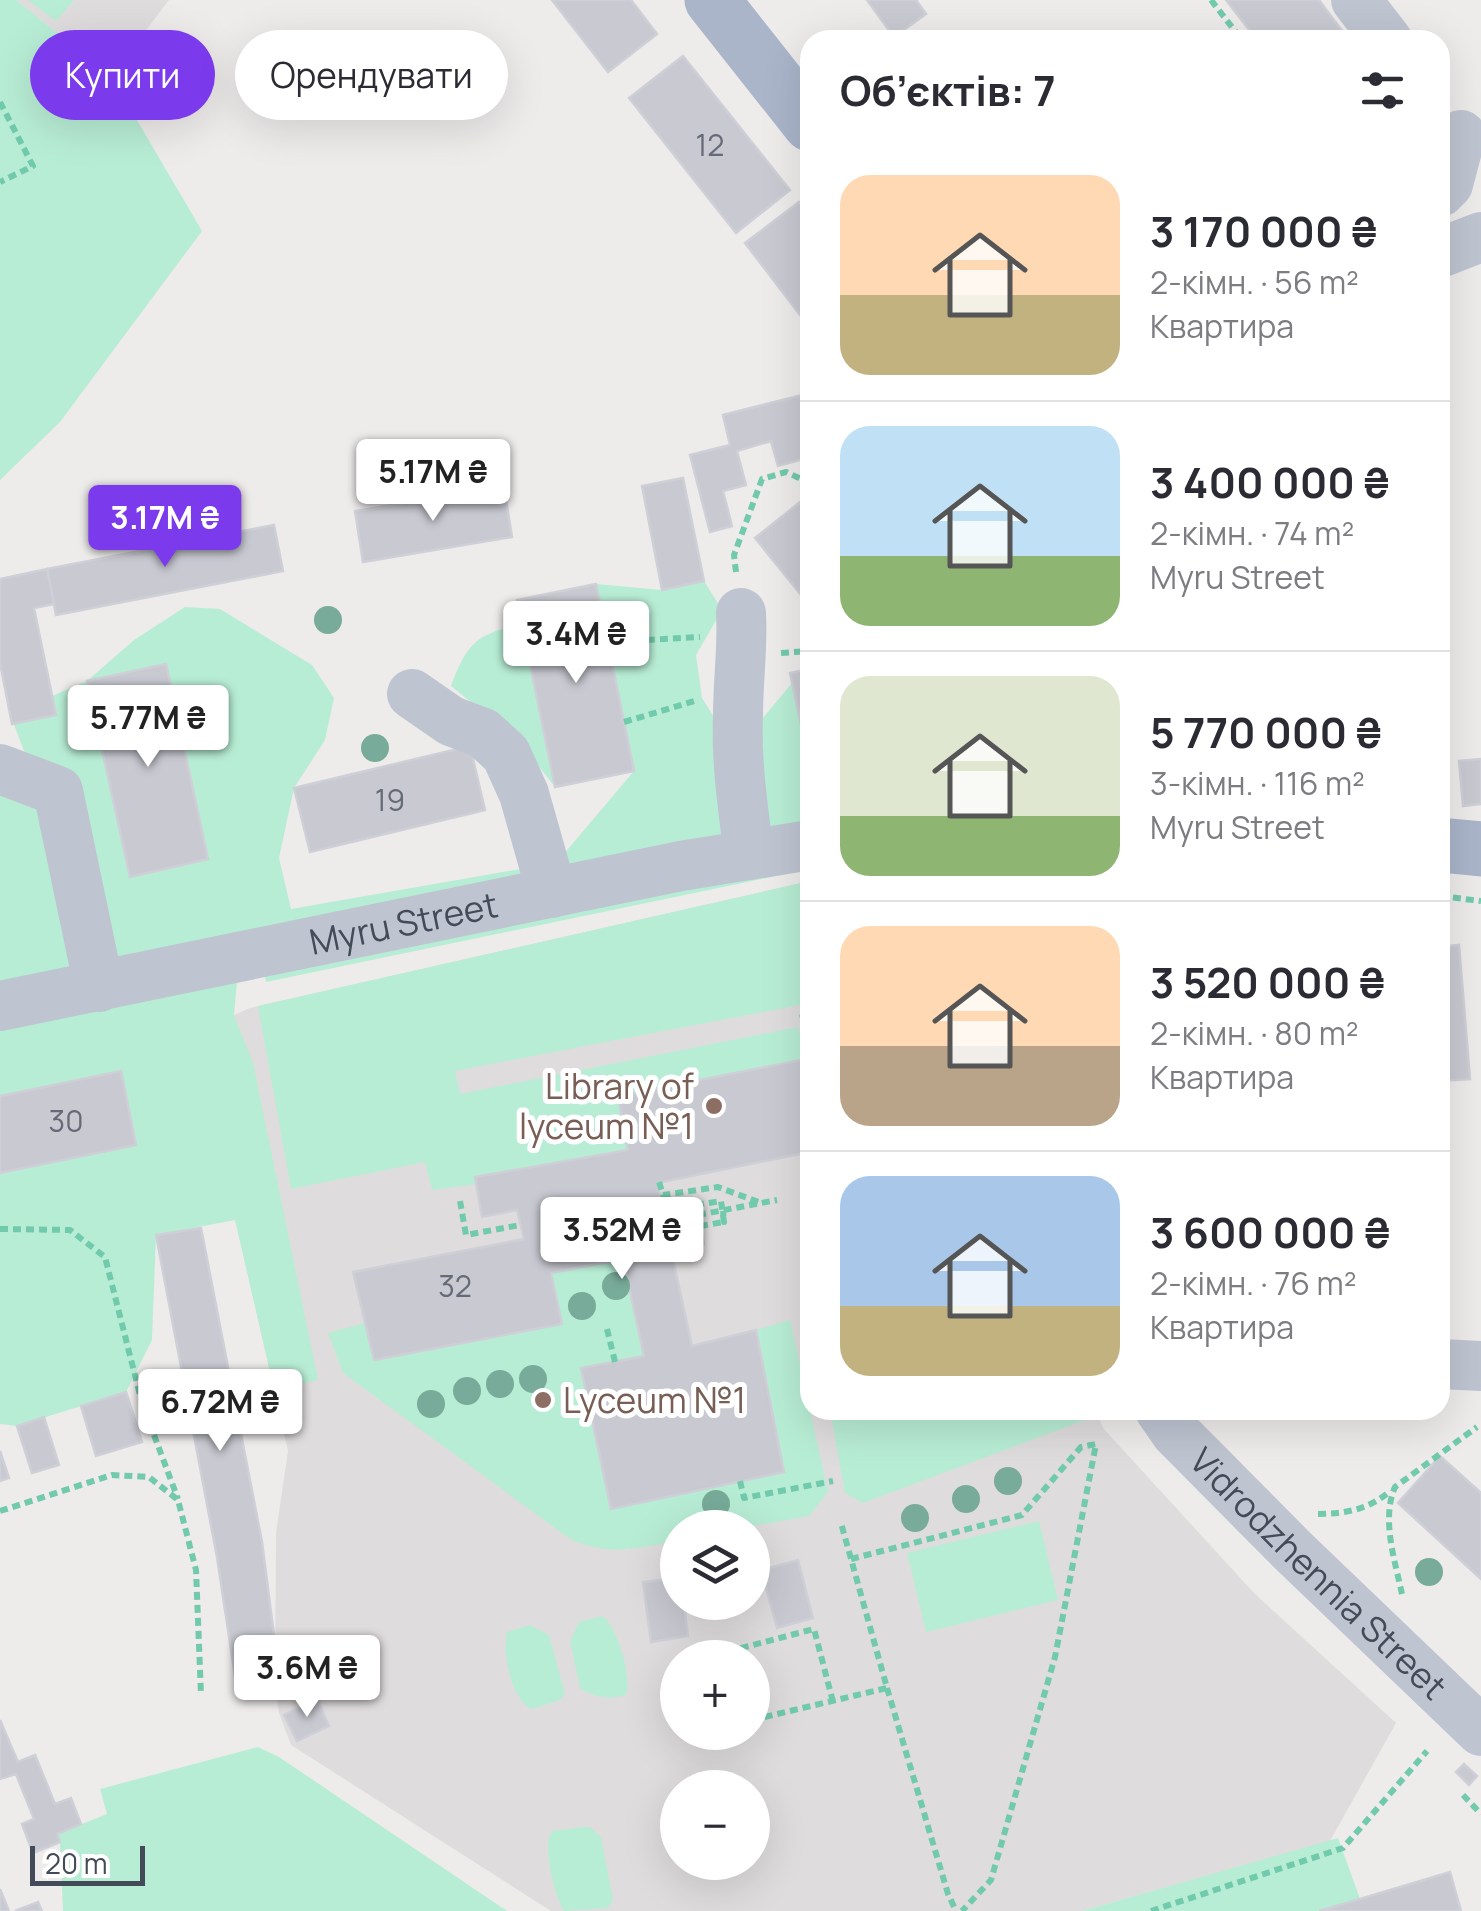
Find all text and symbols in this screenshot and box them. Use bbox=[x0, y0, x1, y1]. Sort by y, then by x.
chip: Купити bbox=[30, 30, 215, 120]
chip: Орендувати bbox=[235, 30, 508, 120]
text: Об’єктів: 7 bbox=[840, 61, 1056, 119]
icon: filters bbox=[1355, 63, 1410, 118]
house number: 12 bbox=[696, 124, 724, 165]
text: 3 170 000 ₴ bbox=[1150, 202, 1377, 260]
icon: home bbox=[920, 215, 1040, 335]
text: 2-кімн. · 56 m² bbox=[1150, 260, 1359, 304]
text: Квартира bbox=[1150, 304, 1294, 348]
pin: 5.17M ₴ bbox=[341, 439, 525, 524]
text: 5.17M ₴ bbox=[378, 449, 488, 493]
text: 3 400 000 ₴ bbox=[1150, 453, 1390, 511]
icon: home bbox=[920, 466, 1040, 586]
pin: 3.17M ₴ bbox=[73, 485, 257, 570]
text: 3.17M ₴ bbox=[110, 495, 220, 539]
text: 2-кімн. · 74 m² bbox=[1150, 511, 1354, 555]
text: Myru Street bbox=[1150, 555, 1325, 599]
pin: 3.4M ₴ bbox=[495, 601, 657, 686]
text: 3.4M ₴ bbox=[525, 611, 627, 655]
pin: 5.77M ₴ bbox=[56, 685, 240, 770]
text: 5.77M ₴ bbox=[90, 695, 206, 739]
text: 5 770 000 ₴ bbox=[1150, 703, 1382, 761]
icon: home bbox=[920, 716, 1040, 836]
text: 3-кімн. · 116 m² bbox=[1150, 761, 1365, 805]
house number: 19 bbox=[375, 779, 405, 820]
text: Myru Street bbox=[1150, 805, 1325, 849]
street label: Myru Street bbox=[305, 880, 502, 966]
text: 3 520 000 ₴ bbox=[1150, 953, 1385, 1011]
icon: home bbox=[920, 966, 1040, 1086]
text: 2-кімн. · 80 m² bbox=[1150, 1011, 1359, 1055]
text: Квартира bbox=[1150, 1055, 1294, 1099]
place label: Library of lyceum №1 bbox=[519, 1062, 695, 1150]
marker: Library of lyceum №1 bbox=[703, 1095, 725, 1117]
house number: 30 bbox=[49, 1100, 83, 1141]
pin: 3.52M ₴ bbox=[530, 1197, 714, 1282]
text: 3 600 000 ₴ bbox=[1150, 1203, 1390, 1261]
text: 3.52M ₴ bbox=[562, 1207, 682, 1251]
icon: home bbox=[920, 1216, 1040, 1336]
text: 2-кімн. · 76 m² bbox=[1150, 1261, 1356, 1305]
house number: 32 bbox=[438, 1265, 472, 1306]
text: Квартира bbox=[1150, 1305, 1294, 1349]
pin: 6.72M ₴ bbox=[128, 1369, 312, 1454]
place label: Lyceum №1 bbox=[563, 1376, 746, 1424]
text: 6.72M ₴ bbox=[160, 1379, 280, 1423]
marker: Lyceum №1 bbox=[532, 1389, 554, 1411]
street label: Vidrodzhennia Street bbox=[1180, 1437, 1457, 1710]
map controls bbox=[660, 1510, 770, 1880]
button: layers bbox=[660, 1510, 770, 1620]
pin: 3.6M ₴ bbox=[226, 1635, 388, 1720]
button: + bbox=[660, 1640, 770, 1750]
text: 3.6M ₴ bbox=[256, 1645, 358, 1689]
button: − bbox=[660, 1770, 770, 1880]
scale bar bbox=[30, 1841, 145, 1886]
text: 20 m bbox=[45, 1844, 107, 1882]

